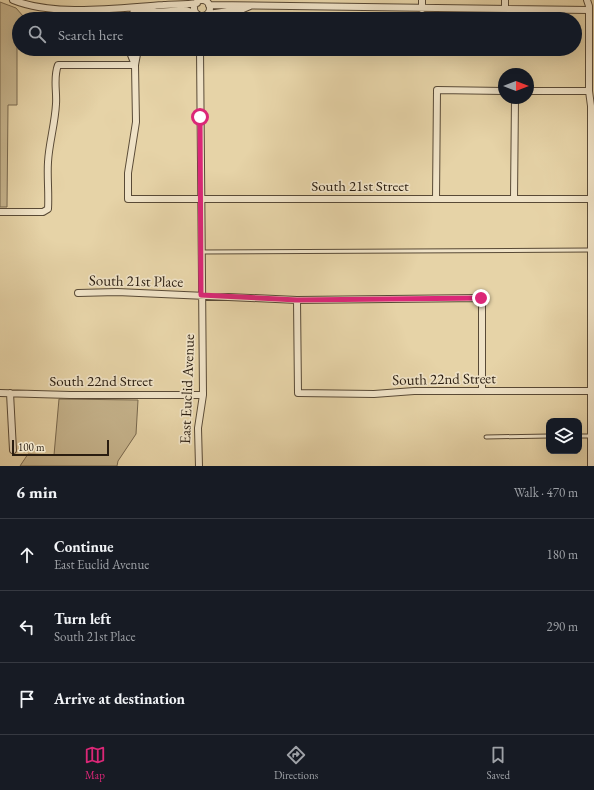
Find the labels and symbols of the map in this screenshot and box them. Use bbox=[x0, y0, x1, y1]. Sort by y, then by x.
north arrow bbox=[498, 68, 534, 104]
route start bbox=[191, 108, 209, 126]
street label: South 21st Street bbox=[311, 176, 409, 195]
street label: South 21st Place bbox=[89, 270, 183, 291]
route end bbox=[472, 289, 490, 307]
street label: East Euclid Avenue bbox=[175, 334, 198, 444]
street label: South 22nd Street bbox=[392, 368, 496, 389]
street label: South 22nd Street bbox=[49, 371, 153, 390]
scale bar bbox=[12, 438, 109, 457]

